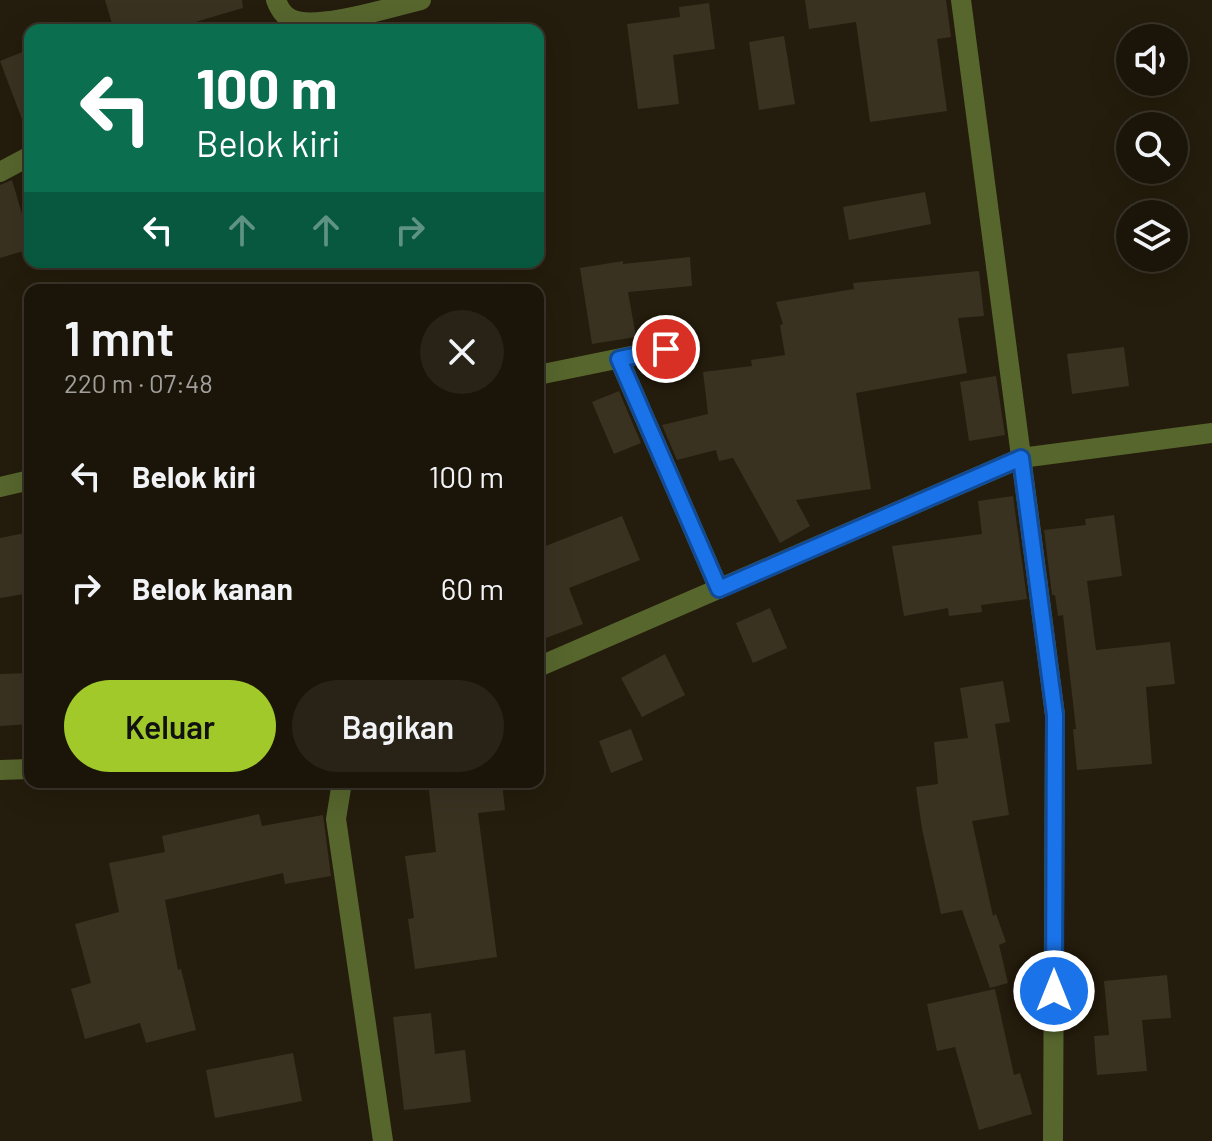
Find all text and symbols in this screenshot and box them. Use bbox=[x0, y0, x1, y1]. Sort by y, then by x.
map controls bbox=[1116, 24, 1188, 272]
button: sound bbox=[1116, 24, 1188, 96]
text: 100 m bbox=[196, 53, 338, 120]
icon: left bbox=[64, 56, 168, 160]
button: search bbox=[1116, 112, 1188, 184]
text: Belok kiri bbox=[196, 121, 340, 164]
button: layers bbox=[1116, 200, 1188, 272]
icon: left bbox=[136, 208, 180, 252]
icon: ahead bbox=[220, 208, 264, 252]
icon: ahead bbox=[304, 208, 348, 252]
icon: right bbox=[388, 208, 432, 252]
text: 1 mnt bbox=[64, 308, 174, 366]
button: close bbox=[420, 310, 504, 394]
pin bbox=[632, 315, 700, 383]
icon: arrive bbox=[644, 327, 688, 371]
text: 220 m · 07:48 bbox=[64, 367, 213, 398]
icon: left bbox=[64, 454, 108, 498]
text: Belok kiri bbox=[132, 458, 256, 494]
text: 100 m bbox=[429, 458, 504, 494]
icon: right bbox=[64, 566, 108, 610]
text: Belok kanan bbox=[132, 570, 293, 606]
text: 60 m bbox=[441, 570, 504, 606]
button: Keluar bbox=[64, 680, 276, 772]
button: Bagikan bbox=[292, 680, 504, 772]
position arrow bbox=[1012, 949, 1096, 1033]

